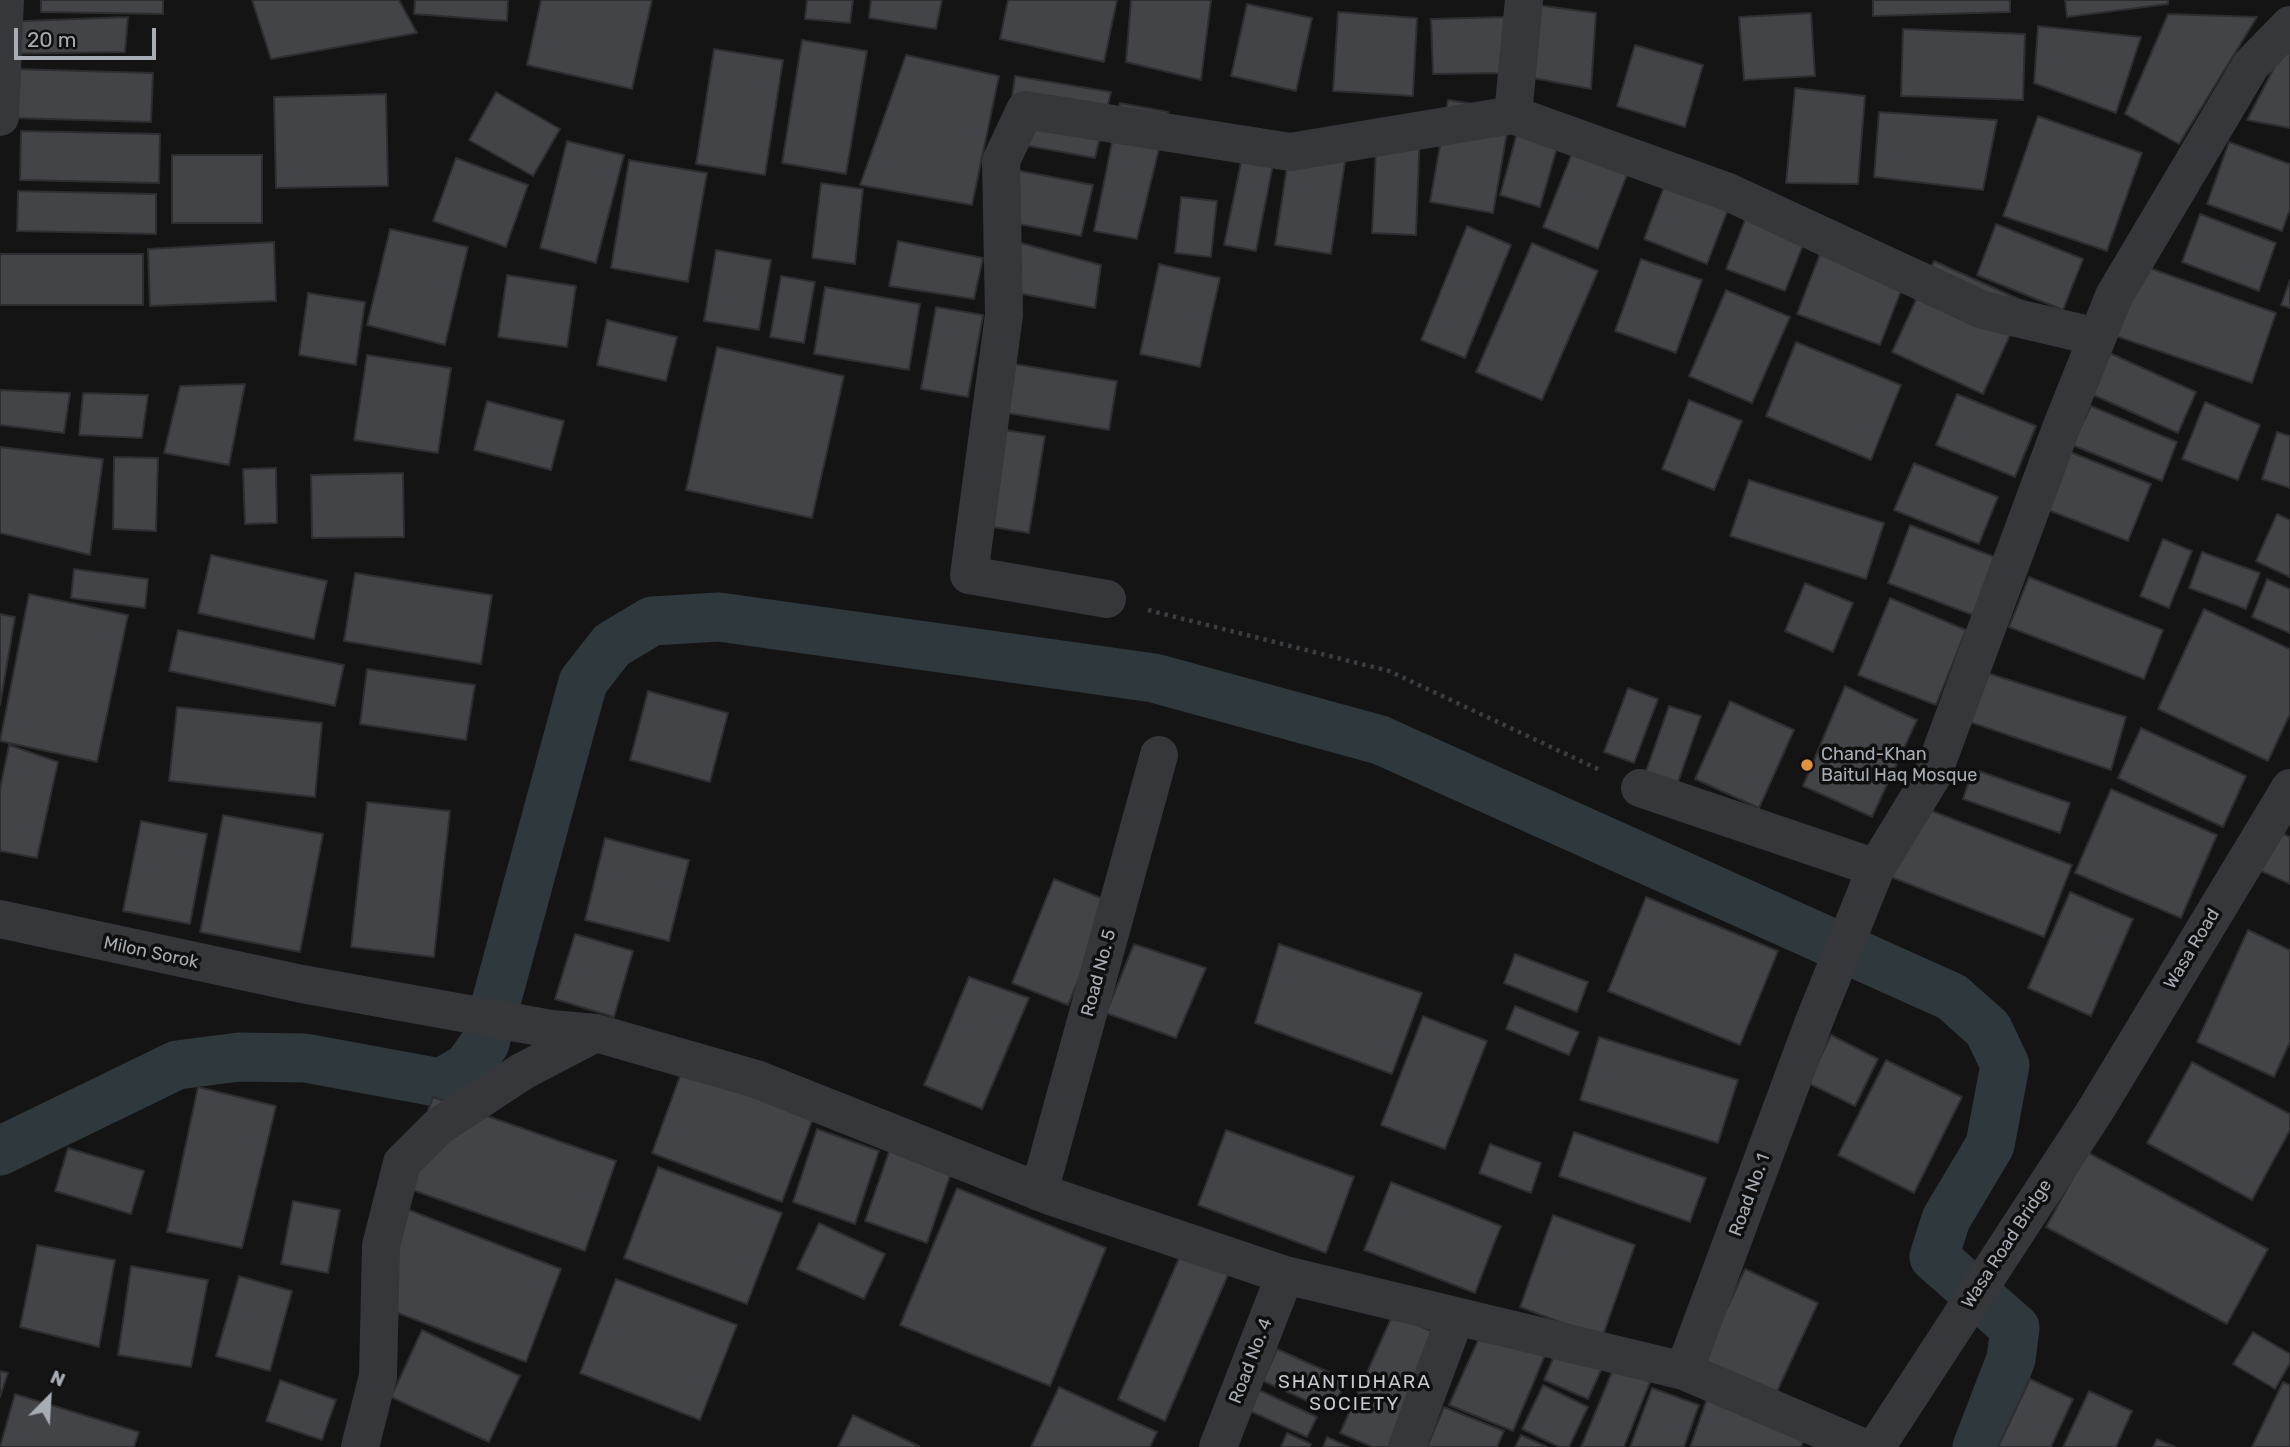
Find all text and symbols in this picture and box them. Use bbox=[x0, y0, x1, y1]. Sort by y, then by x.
scale bar bbox=[18, 14, 159, 58]
text: 20 m bbox=[27, 27, 76, 52]
place label: Chand-Khan Baitul Haq Mosque bbox=[1821, 744, 1977, 786]
marker: Chand-Khan Baitul Haq Mosque bbox=[1799, 757, 1815, 773]
street label: Wasa Road bbox=[2160, 905, 2224, 993]
street label: Road No. 5 bbox=[1077, 927, 1121, 1019]
street label: Milon Sorok bbox=[102, 932, 200, 974]
street label: Road No. 1 bbox=[1725, 1151, 1775, 1239]
street label: Wasa Road Bridge bbox=[1957, 1176, 2057, 1312]
street label: Road No. 4 bbox=[1225, 1315, 1277, 1407]
north arrow bbox=[14, 1363, 84, 1433]
text: N bbox=[47, 1365, 69, 1392]
district label: SHANTIDHARA SOCIETY bbox=[1279, 1372, 1431, 1416]

